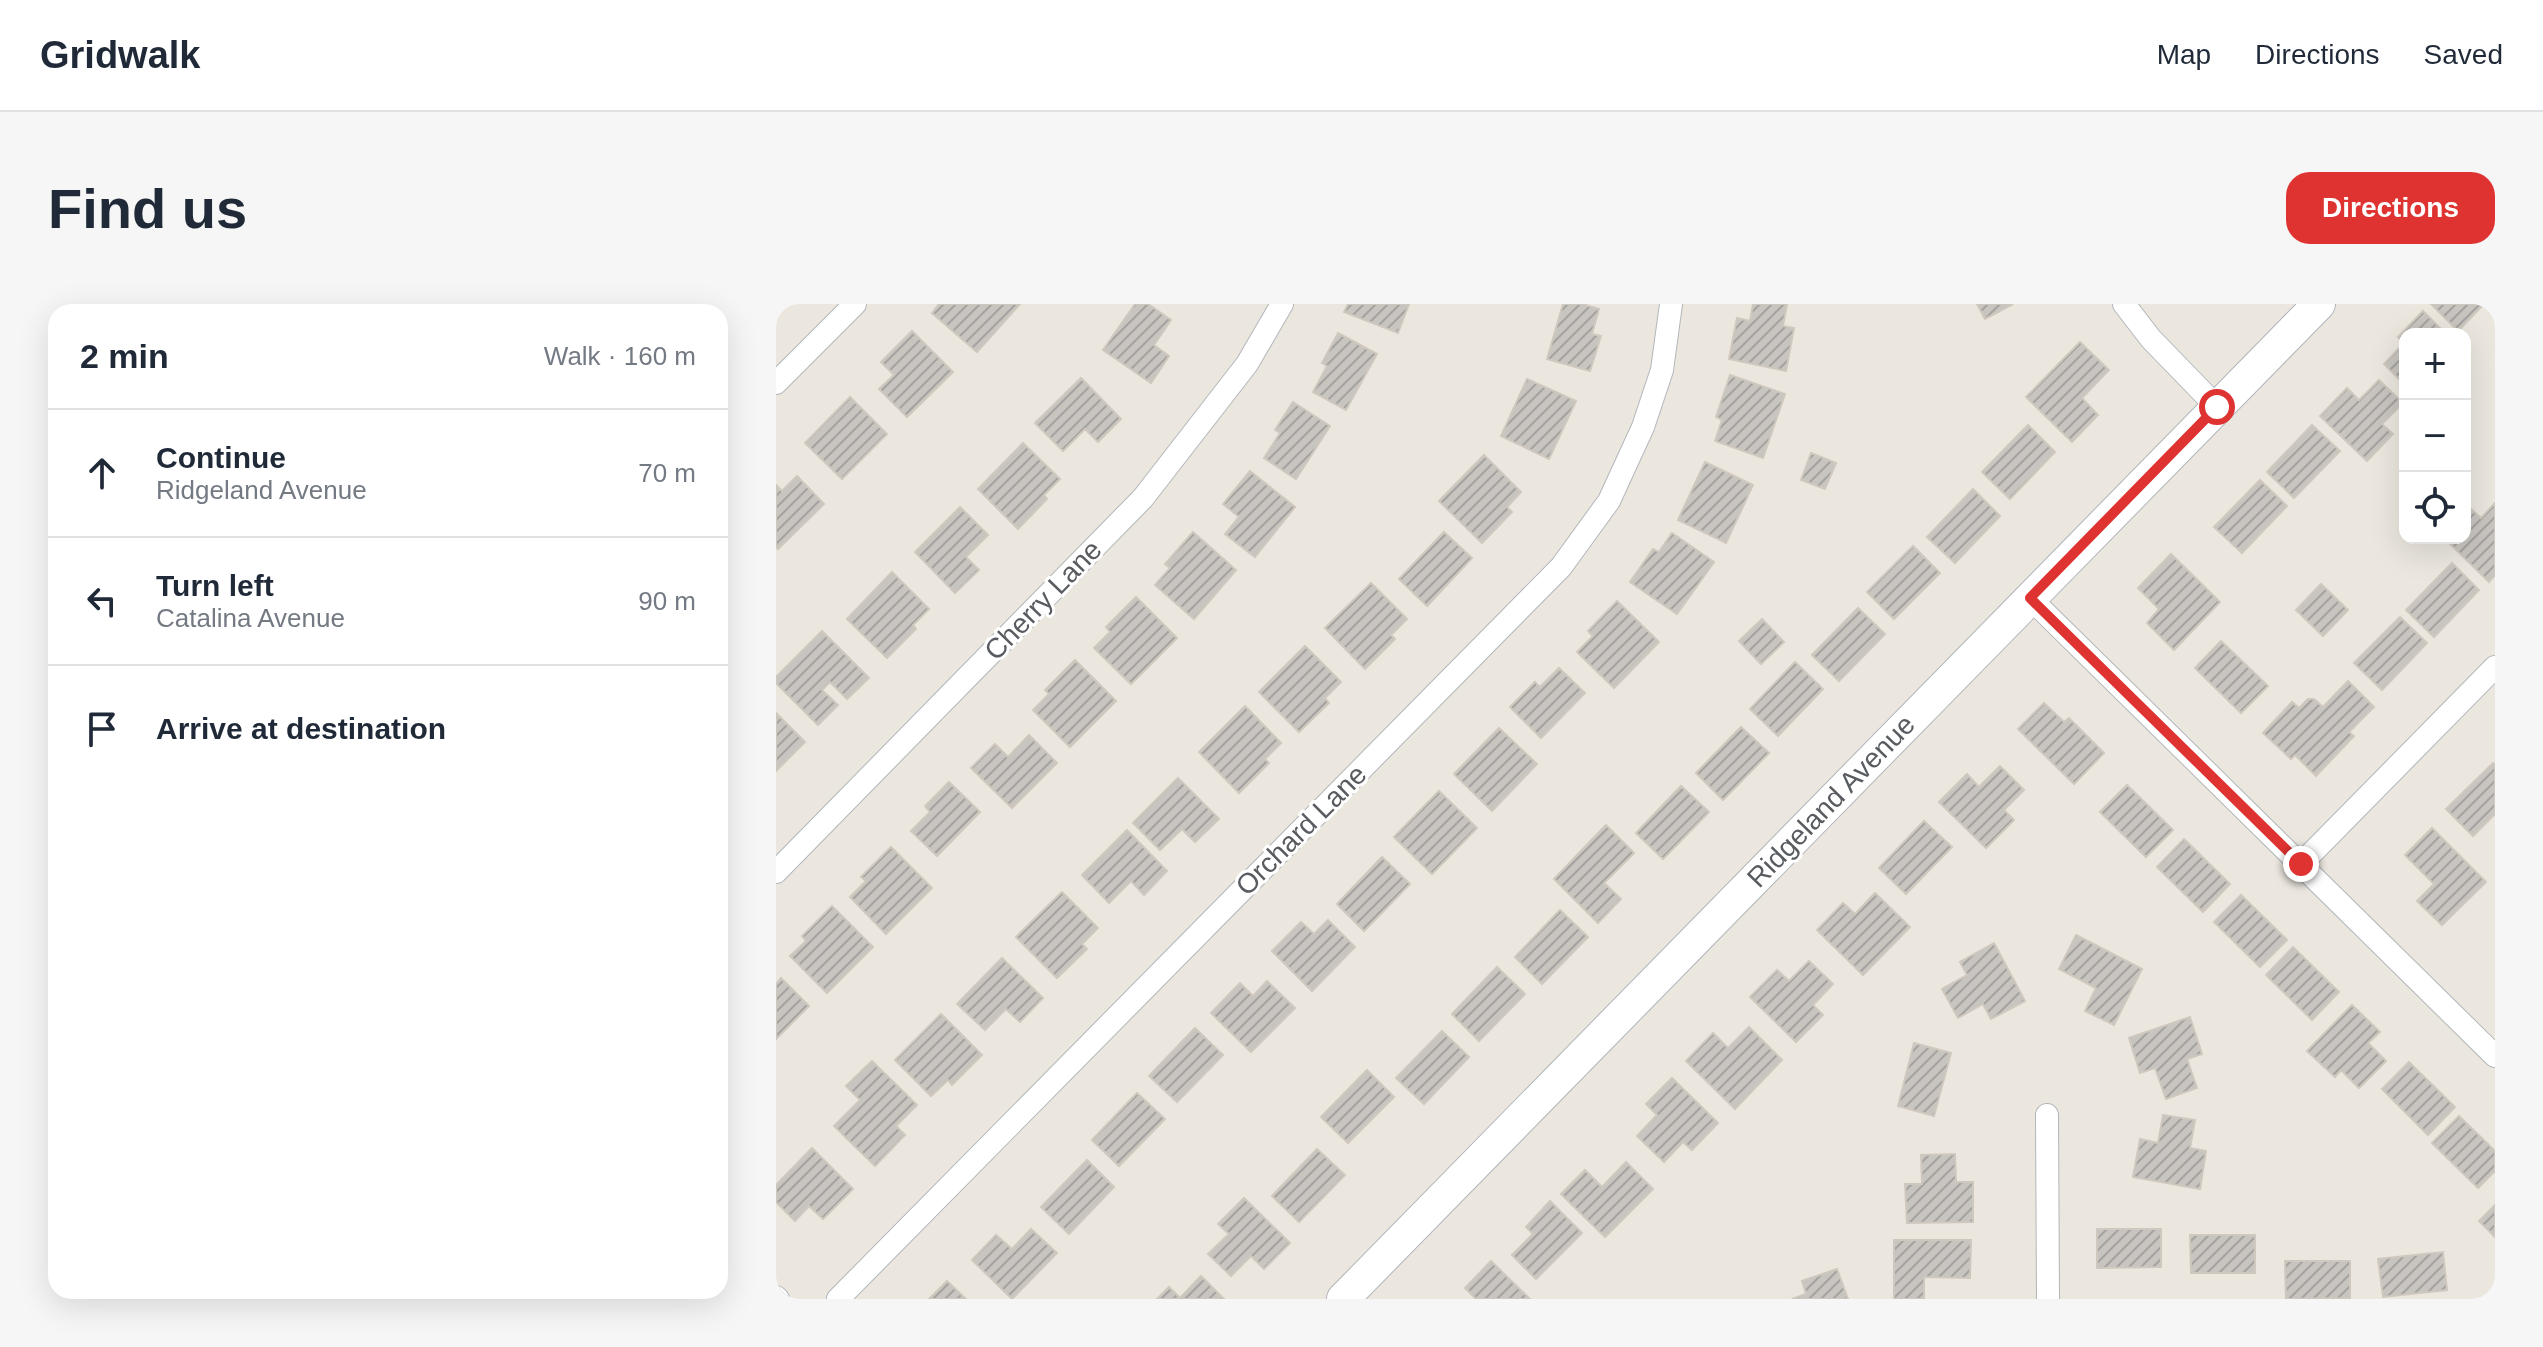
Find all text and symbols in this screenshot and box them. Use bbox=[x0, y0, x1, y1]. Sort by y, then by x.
text: Gridwalk bbox=[40, 34, 201, 76]
text: Map bbox=[2157, 39, 2211, 70]
text: Directions bbox=[2255, 39, 2380, 70]
text: Saved bbox=[2424, 39, 2503, 70]
button: Directions bbox=[2286, 172, 2495, 244]
text: Find us bbox=[48, 177, 247, 240]
map controls bbox=[2399, 328, 2471, 544]
button: + bbox=[2399, 328, 2471, 400]
text: 2 min bbox=[80, 337, 169, 375]
text: Walk · 160 m bbox=[544, 341, 696, 371]
route start bbox=[2199, 389, 2235, 425]
button: − bbox=[2399, 400, 2471, 472]
text: Continue bbox=[156, 441, 286, 474]
icon: ahead bbox=[80, 451, 124, 495]
text: 70 m bbox=[638, 458, 696, 488]
button: locate bbox=[2399, 472, 2471, 544]
text: Ridgeland Avenue bbox=[156, 475, 367, 505]
street label: Cherry Lane bbox=[978, 534, 1108, 666]
text: Turn left bbox=[156, 569, 274, 602]
icon: left bbox=[80, 579, 124, 623]
text: 90 m bbox=[638, 586, 696, 616]
text: Catalina Avenue bbox=[156, 603, 345, 633]
icon: arrive bbox=[80, 707, 124, 751]
street label: Ridgeland Avenue bbox=[1741, 709, 1921, 893]
text: Arrive at destination bbox=[156, 712, 446, 745]
street label: Orchard Lane bbox=[1230, 759, 1372, 901]
route end bbox=[2283, 846, 2319, 882]

